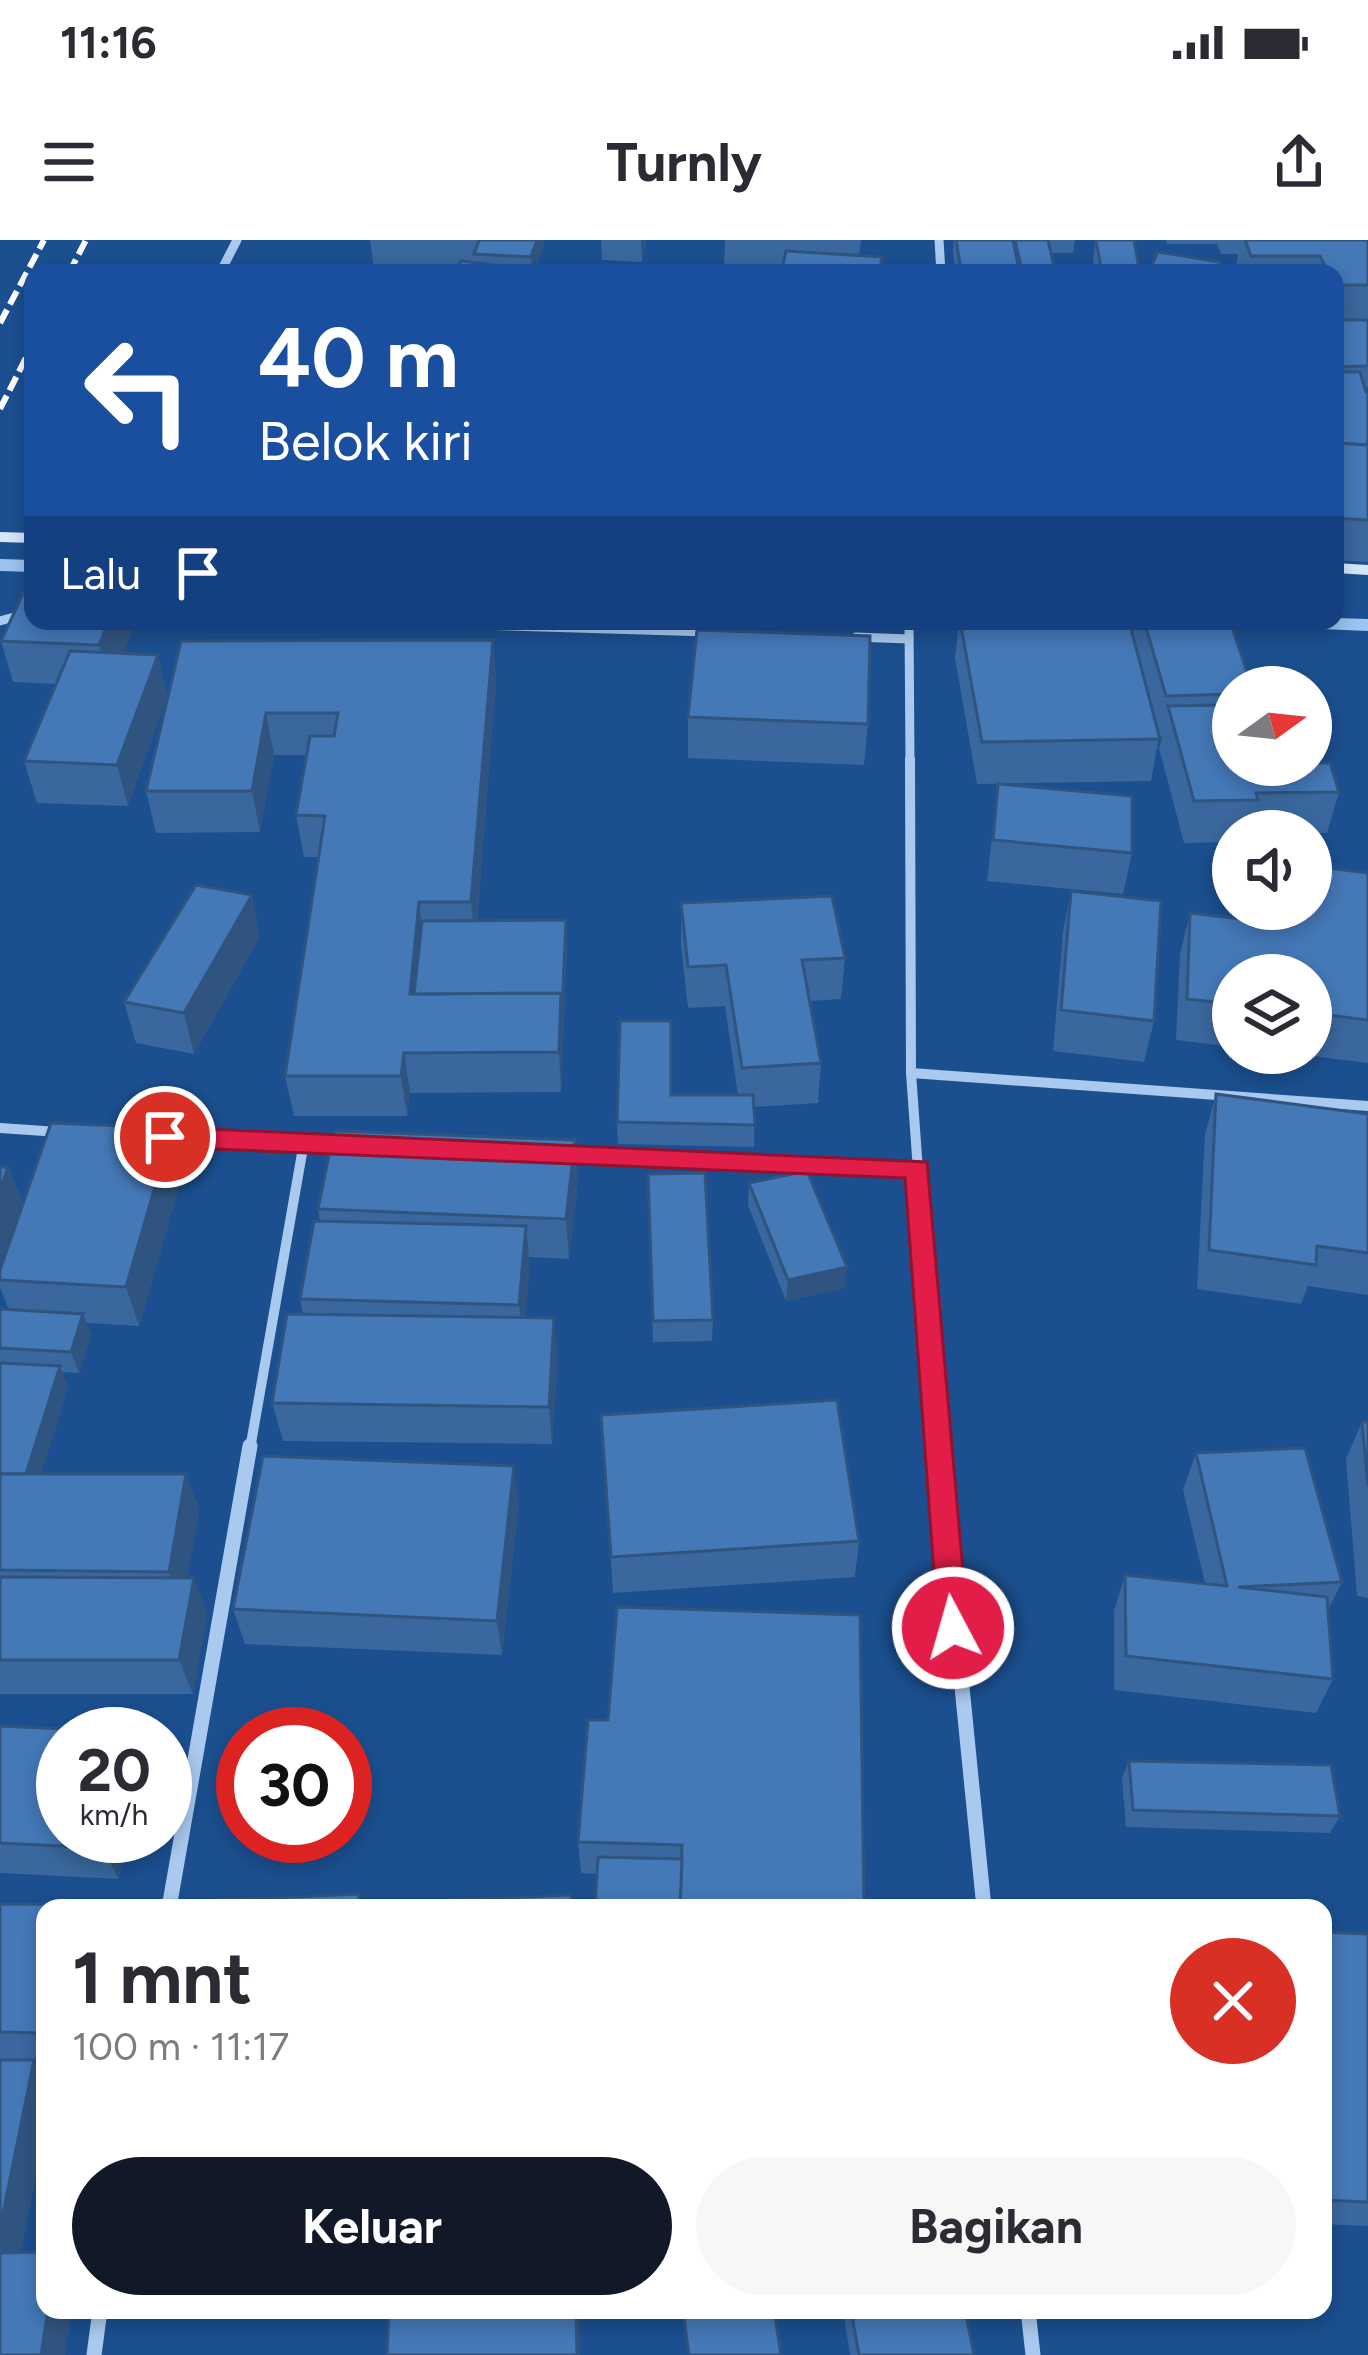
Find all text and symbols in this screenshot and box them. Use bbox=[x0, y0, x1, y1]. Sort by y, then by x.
text: 11:16 bbox=[60, 15, 157, 69]
icon: menu bbox=[36, 129, 102, 195]
icon: share bbox=[1266, 129, 1332, 195]
text: Turnly bbox=[606, 130, 762, 195]
text: 40 m bbox=[258, 307, 459, 408]
icon: left bbox=[60, 312, 216, 468]
text: Belok kiri bbox=[258, 409, 473, 474]
icon: arrive bbox=[165, 540, 231, 606]
text: Lalu bbox=[60, 546, 141, 600]
north arrow bbox=[1212, 666, 1332, 786]
map controls bbox=[1212, 666, 1332, 1074]
button: sound bbox=[1212, 810, 1332, 930]
button: layers bbox=[1212, 954, 1332, 1074]
pin bbox=[114, 1086, 216, 1188]
icon: arrive bbox=[132, 1104, 198, 1170]
position arrow bbox=[890, 1565, 1016, 1691]
speed limit sign: 30 bbox=[216, 1707, 372, 1863]
text: 20 bbox=[77, 1734, 151, 1806]
text: km/h bbox=[80, 1796, 148, 1833]
text: 1 mnt bbox=[72, 1935, 252, 2021]
button: close bbox=[1170, 1938, 1296, 2064]
text: 100 m · 11:17 bbox=[72, 2023, 289, 2070]
button: Keluar bbox=[72, 2157, 672, 2295]
button: Bagikan bbox=[696, 2157, 1296, 2295]

